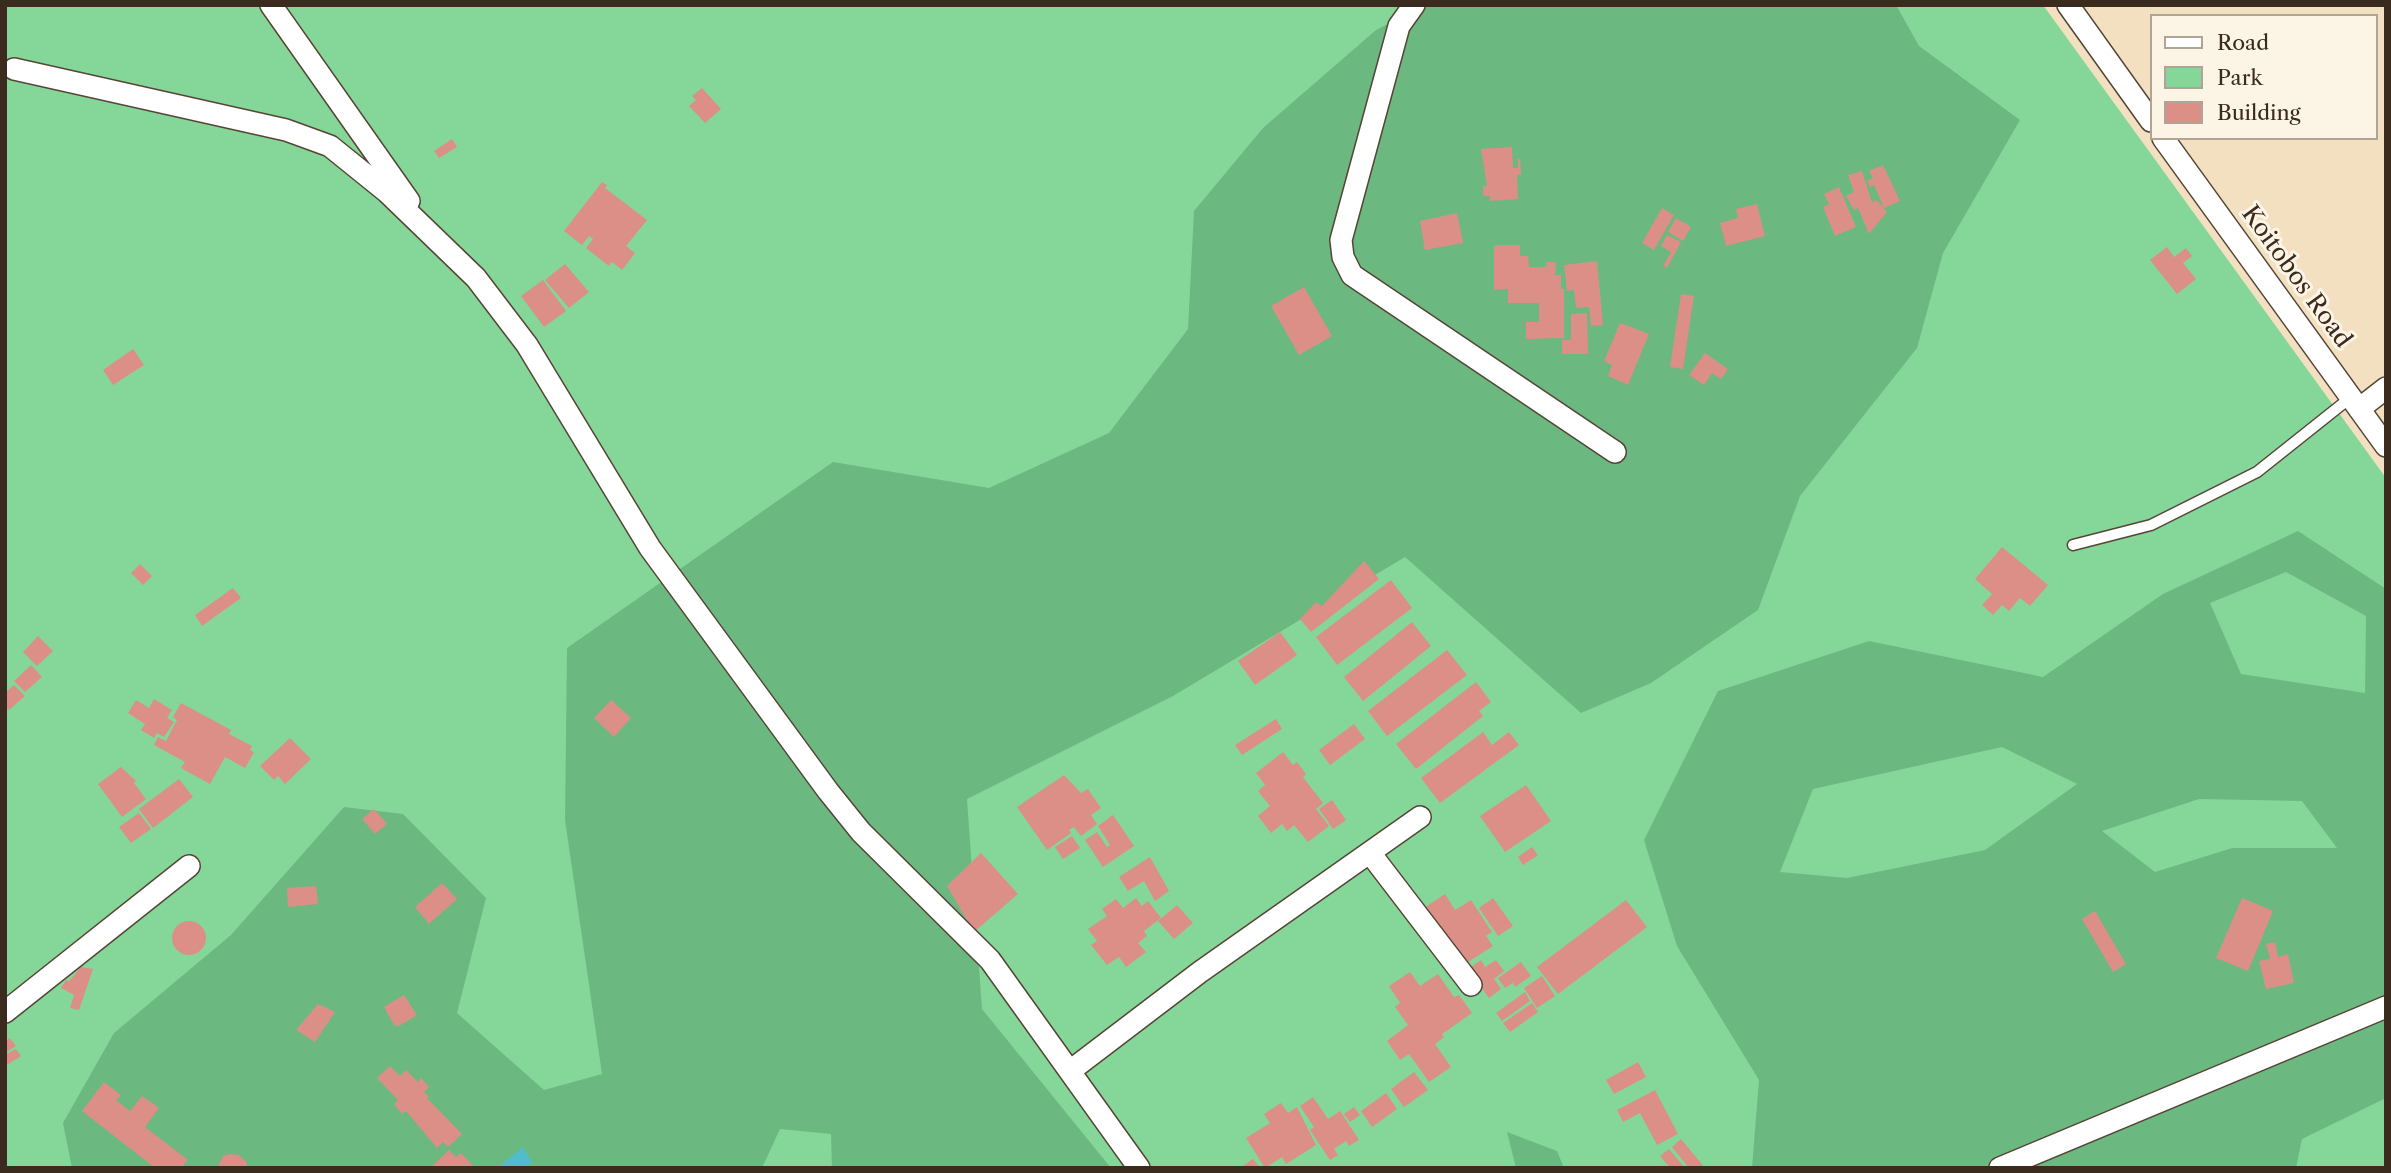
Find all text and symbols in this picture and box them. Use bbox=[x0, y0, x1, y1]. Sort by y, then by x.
legend bbox=[2150, 14, 2377, 140]
text: Road bbox=[2217, 30, 2269, 55]
text: Park bbox=[2217, 65, 2263, 90]
text: Building bbox=[2217, 100, 2301, 125]
street label: Koitobos Road bbox=[2235, 200, 2357, 354]

